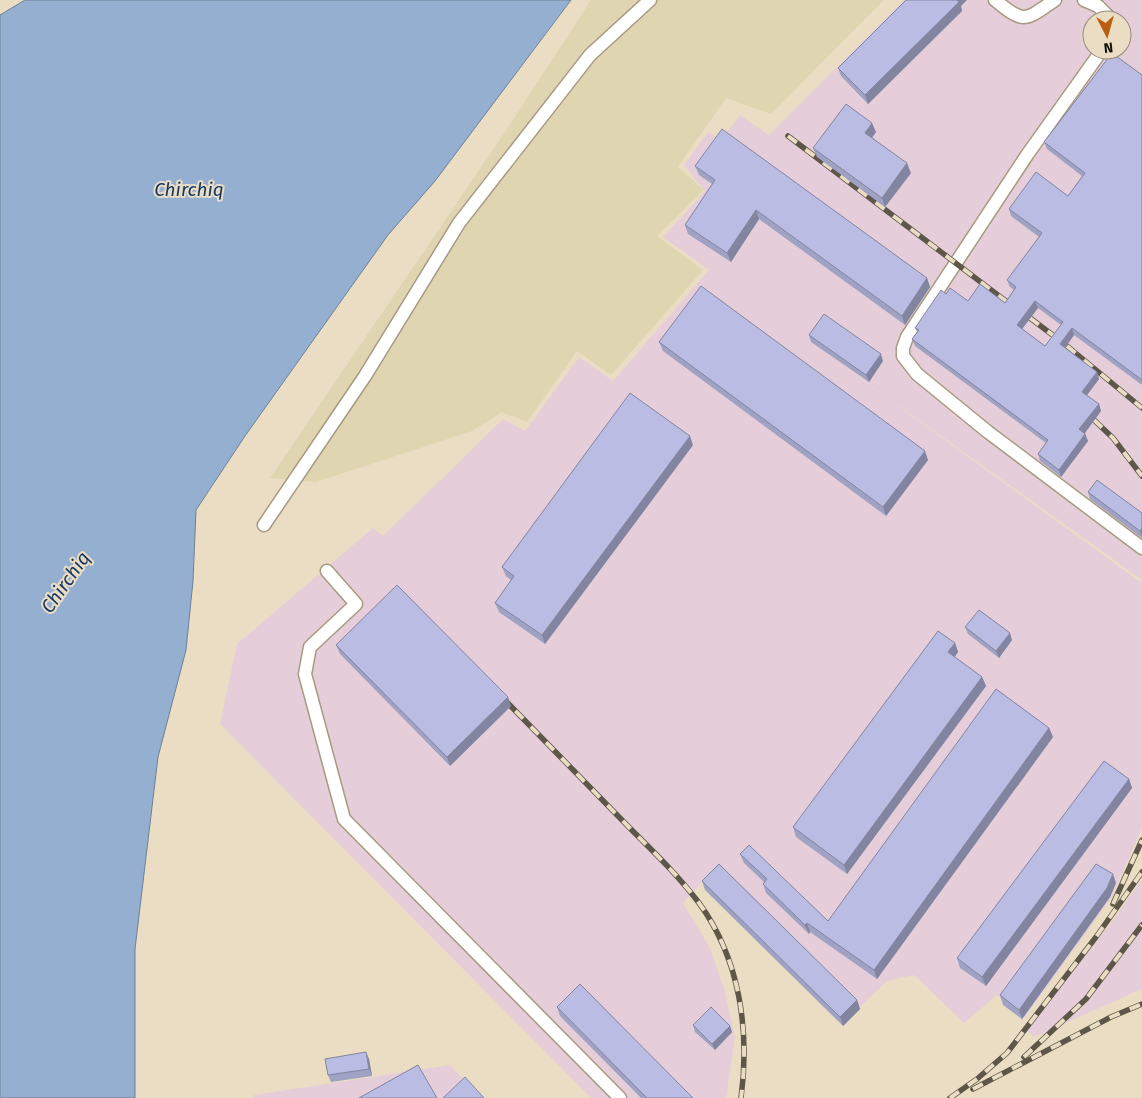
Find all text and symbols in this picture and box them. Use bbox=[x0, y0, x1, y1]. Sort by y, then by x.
north arrow bbox=[1082, 10, 1132, 60]
text: N bbox=[1103, 38, 1114, 56]
water label: Chirchiq bbox=[154, 178, 224, 201]
water label: Chirchiq bbox=[36, 547, 95, 617]

